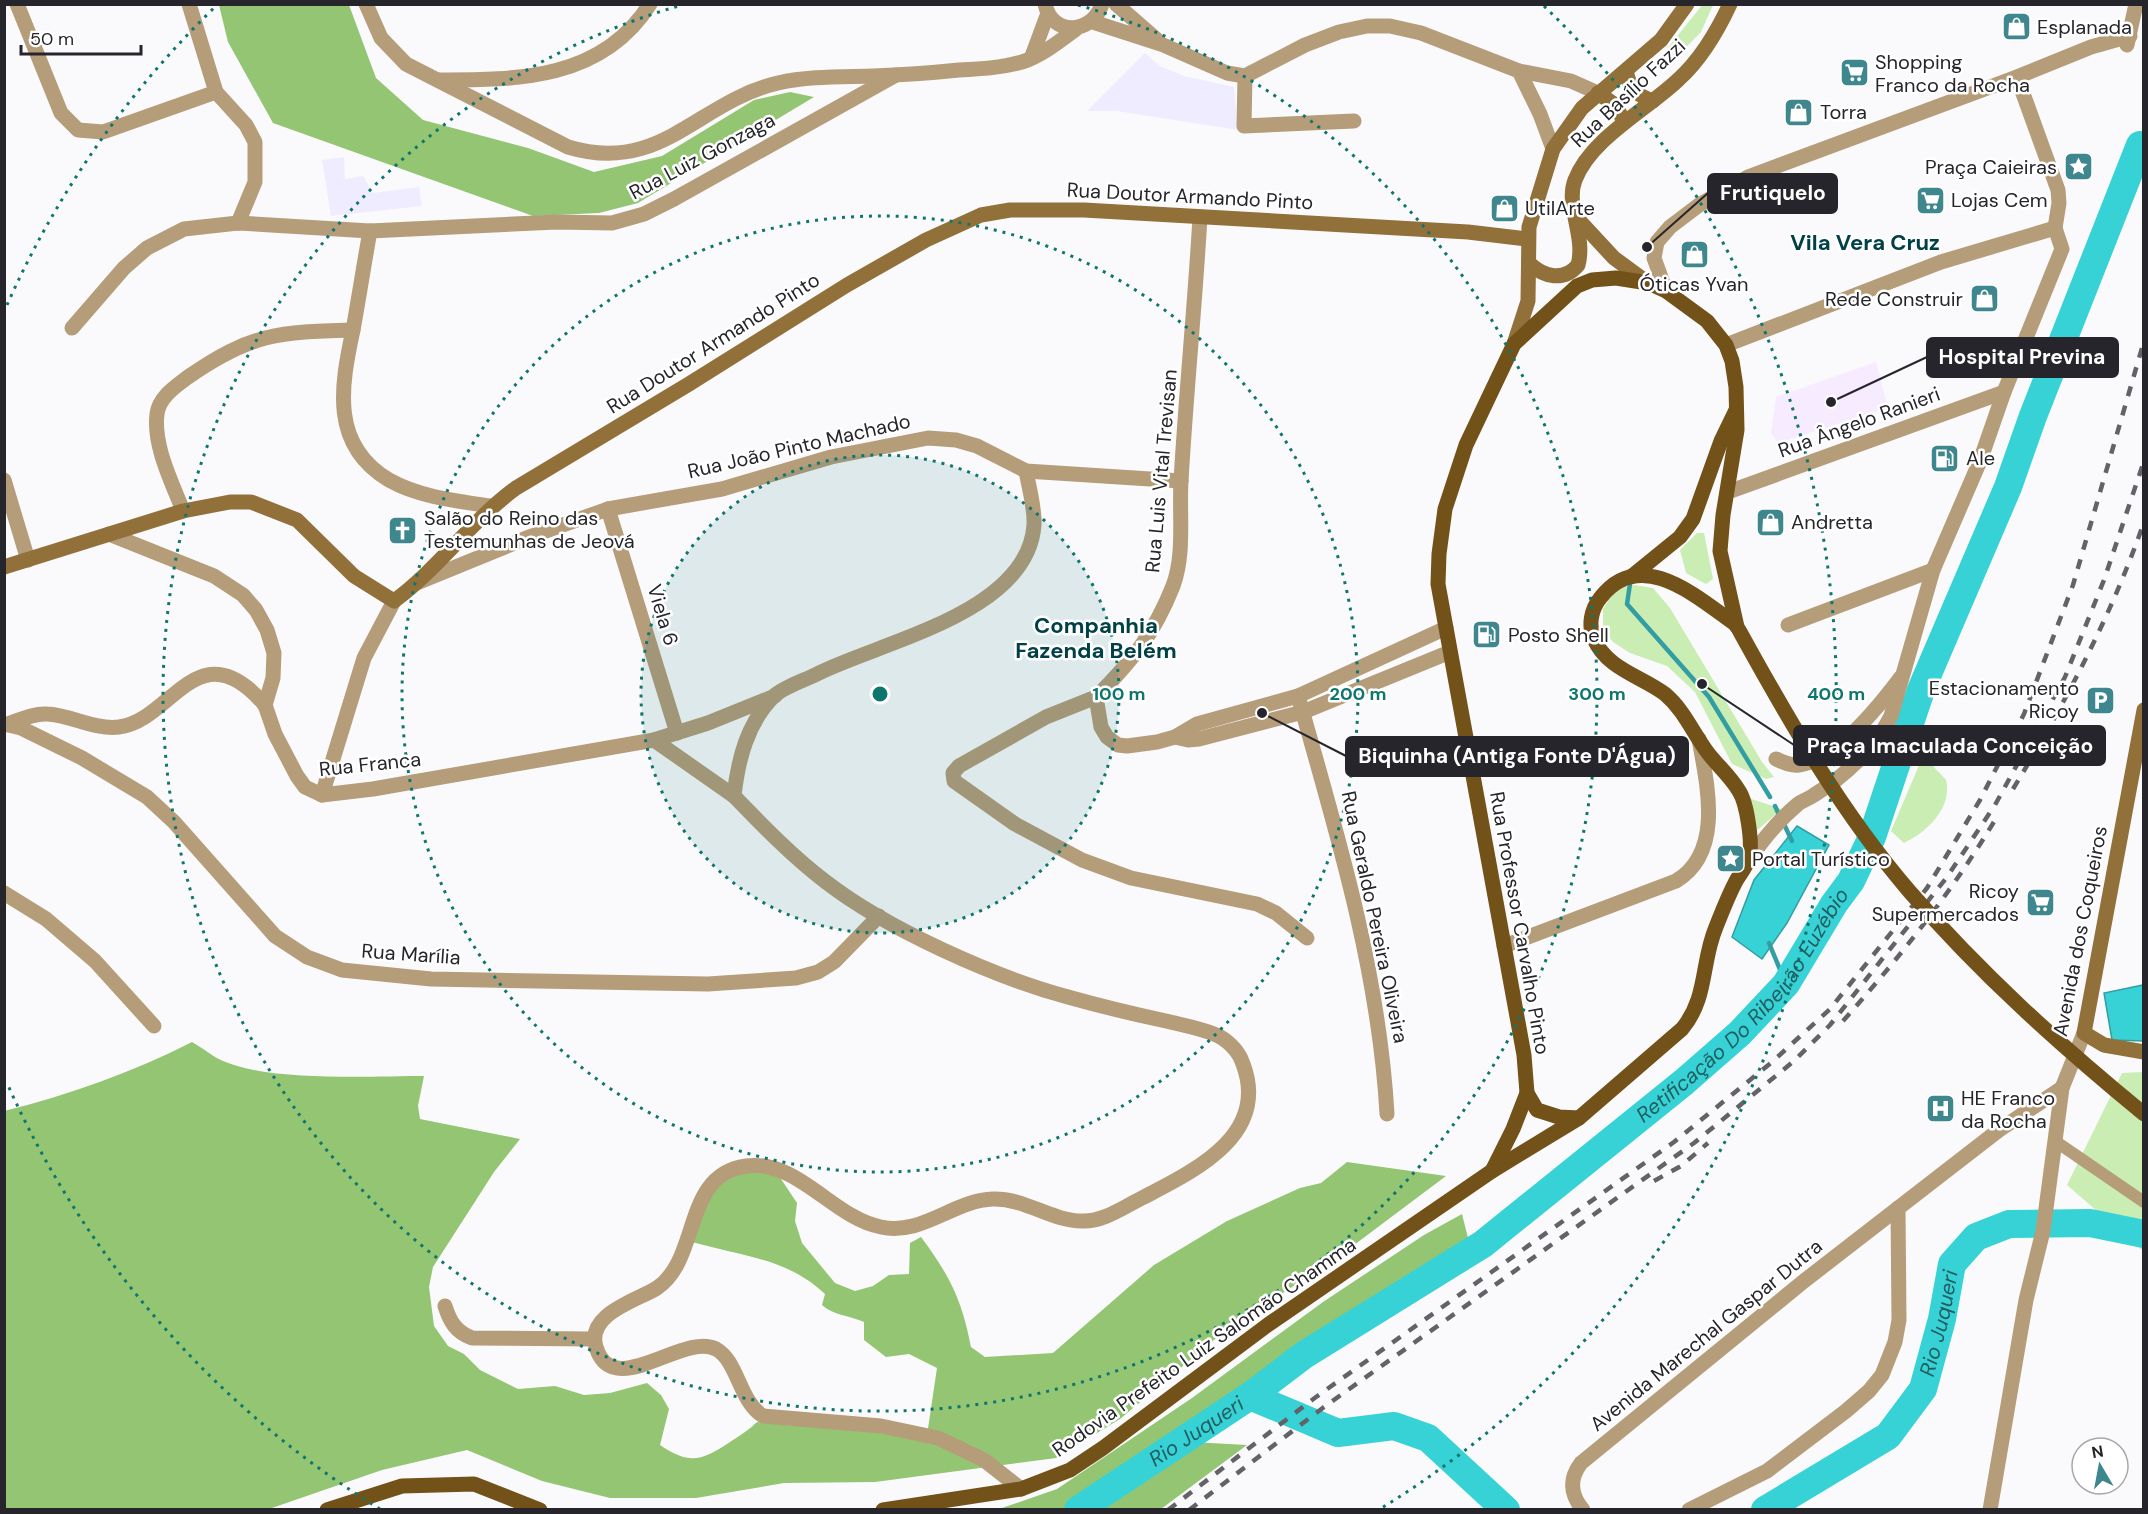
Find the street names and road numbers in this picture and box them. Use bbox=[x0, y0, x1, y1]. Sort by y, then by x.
street label: Rua Basílio Fazzi bbox=[1565, 33, 1691, 153]
street label: Rua Luiz Gonzaga bbox=[625, 107, 779, 205]
street label: Rua Doutor Armando Pinto bbox=[1066, 177, 1314, 215]
street label: Rua Doutor Armando Pinto bbox=[602, 267, 824, 419]
street label: Rua Luis Vital Trevisan bbox=[1139, 368, 1183, 574]
street label: Rua Ângelo Ranieri bbox=[1774, 381, 1944, 463]
street label: Rua João Pinto Machado bbox=[685, 408, 913, 484]
street label: Viela 6 bbox=[641, 581, 685, 649]
street label: Rua Franca bbox=[318, 746, 422, 782]
street label: Rua Geraldo Pereira Oliveira bbox=[1336, 789, 1414, 1045]
street label: Rua Professor Carvalho Pinto bbox=[1484, 790, 1556, 1056]
street label: Avenida dos Coqueiros bbox=[2047, 824, 2113, 1038]
street label: Rua Marília bbox=[361, 938, 461, 970]
street label: Rodovia Prefeito Luiz Salomão Chamma bbox=[1047, 1232, 1361, 1462]
street label: Avenida Marechal Gaspar Dutra bbox=[1584, 1233, 1828, 1437]

